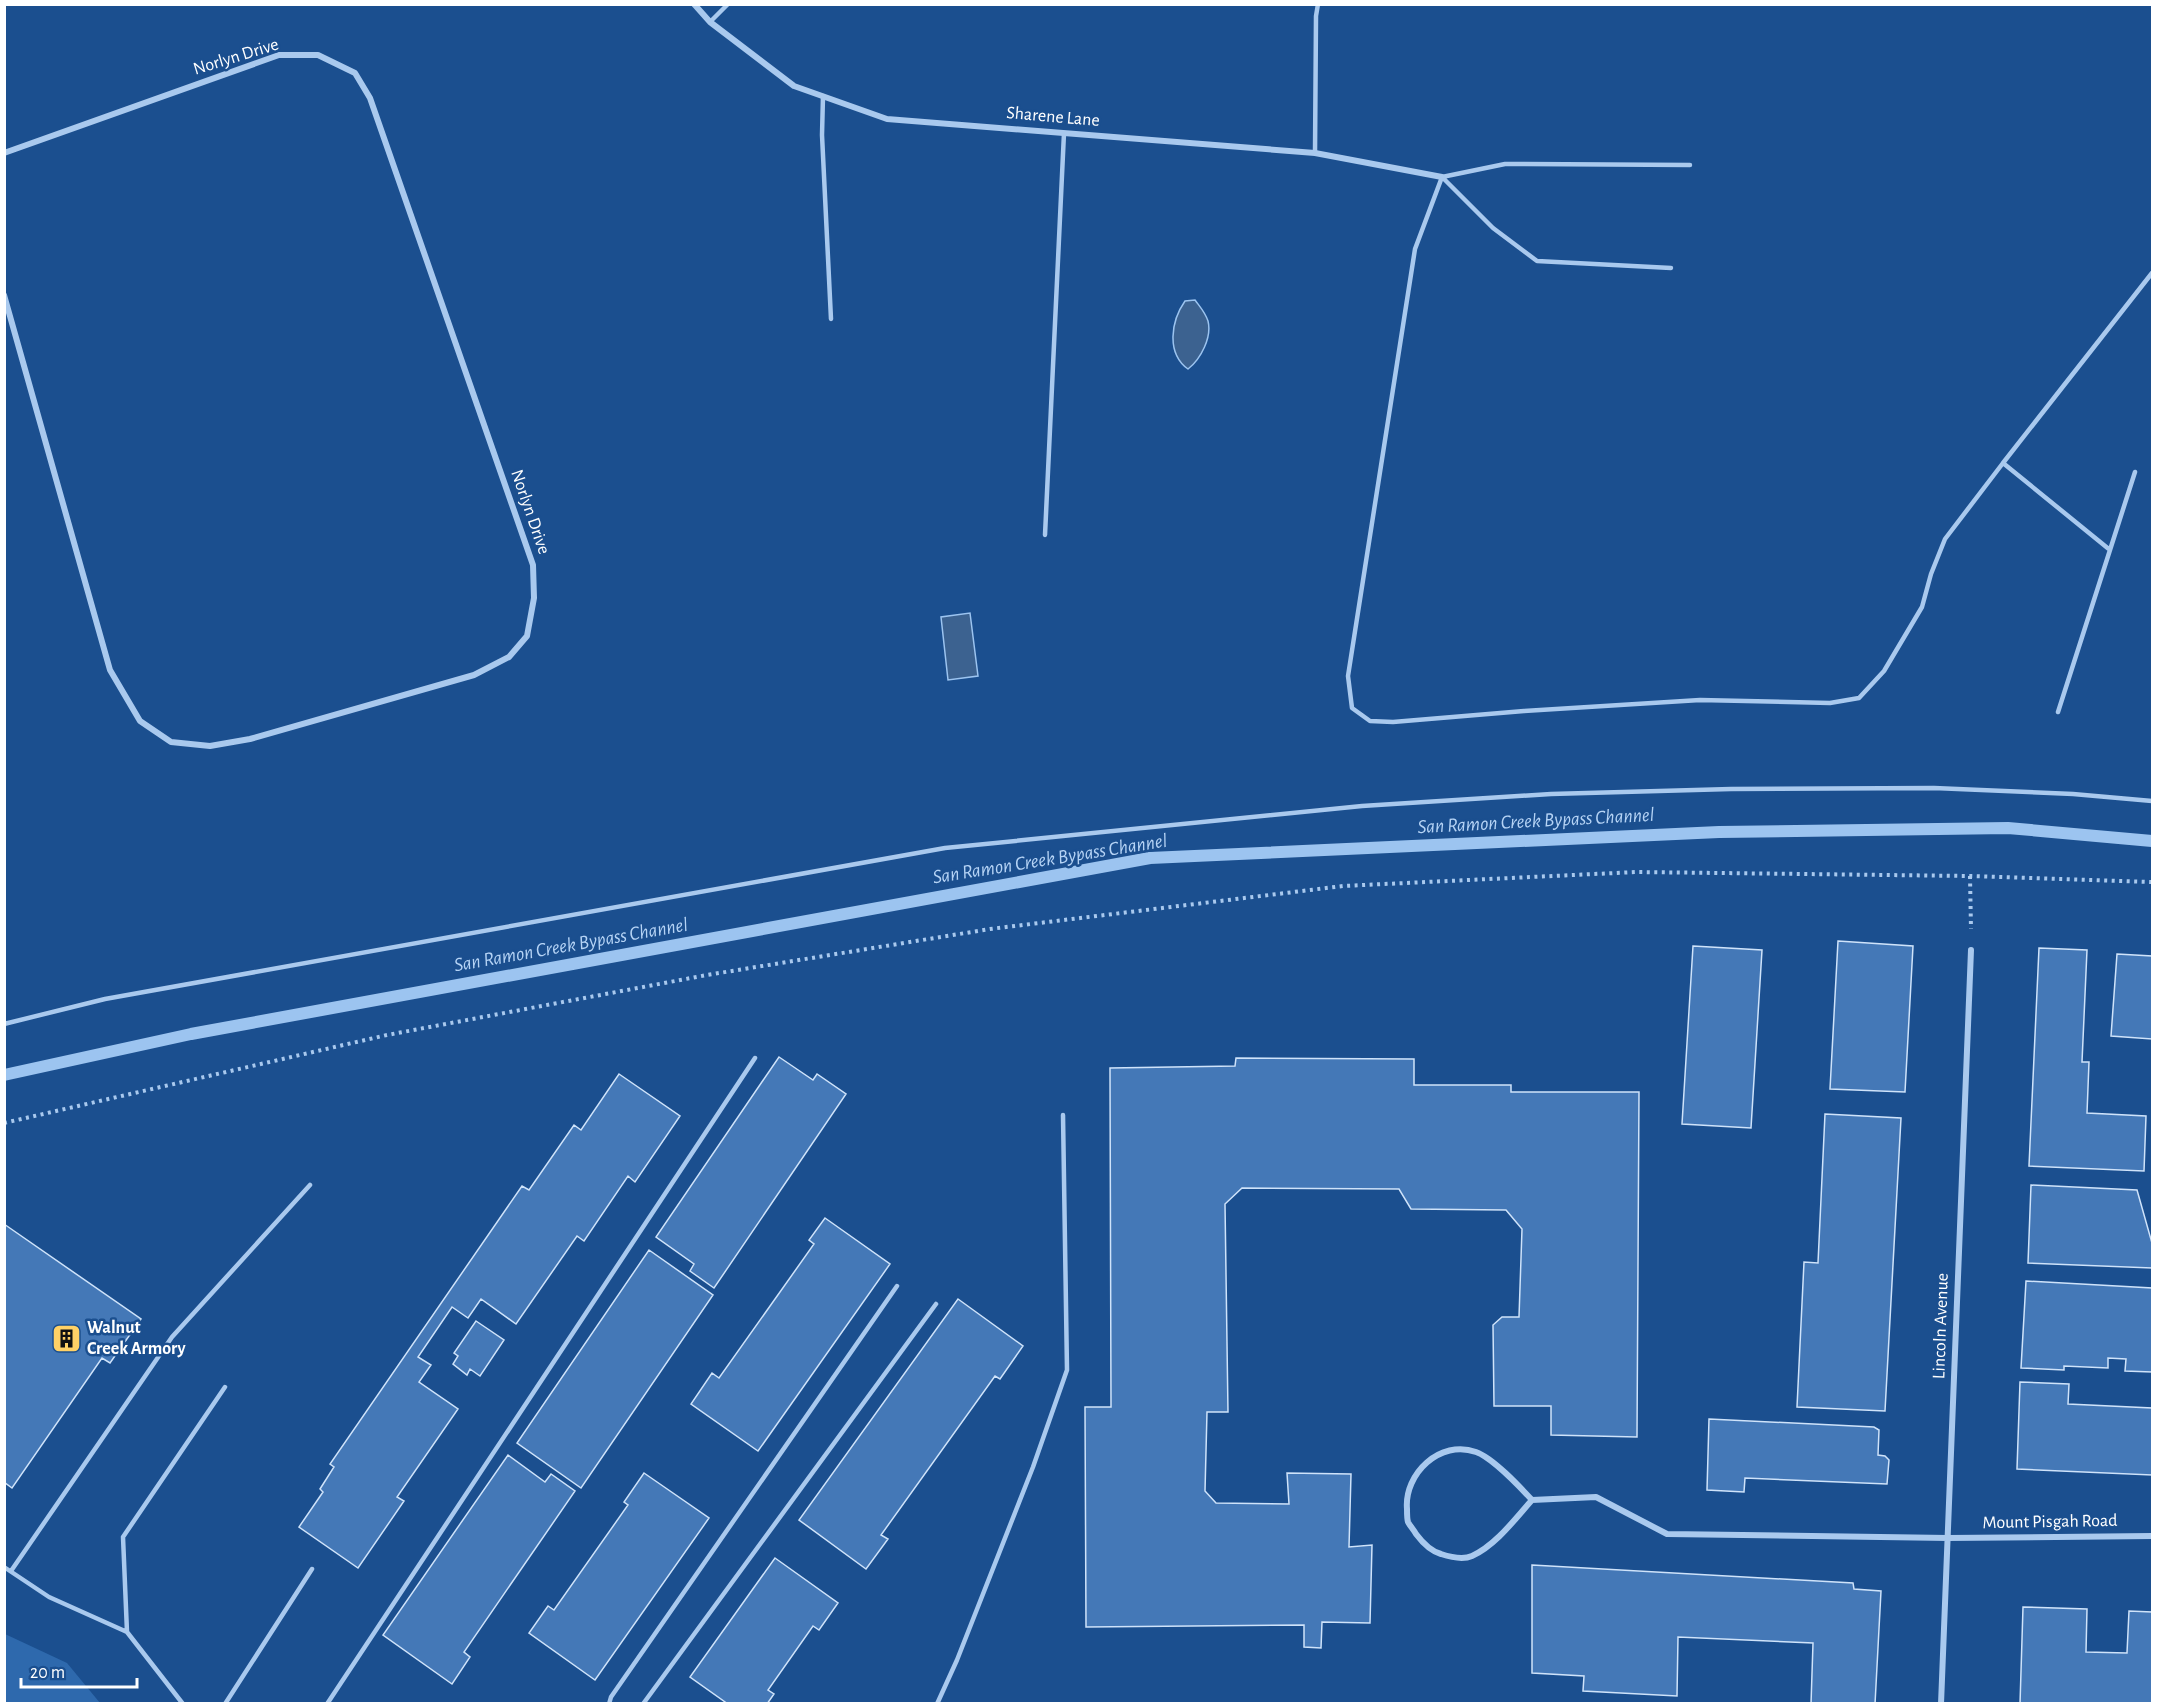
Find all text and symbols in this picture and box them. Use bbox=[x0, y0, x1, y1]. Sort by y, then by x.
street label: Norlyn Drive bbox=[191, 35, 281, 79]
street label: Sharene Lane bbox=[1006, 104, 1100, 130]
street label: Norlyn Drive bbox=[507, 467, 553, 557]
water label: San Ramon Creek Bypass Channel bbox=[1417, 805, 1655, 837]
water label: San Ramon Creek Bypass Channel bbox=[931, 831, 1169, 887]
water label: San Ramon Creek Bypass Channel bbox=[452, 915, 690, 975]
street label: Lincoln Avenue bbox=[1930, 1273, 1952, 1379]
place label: Walnut Creek Armory bbox=[87, 1319, 186, 1358]
building icon: Walnut Creek Armory bbox=[50, 1322, 82, 1354]
street label: Mount Pisgah Road bbox=[1982, 1512, 2118, 1532]
scale bar bbox=[21, 1651, 136, 1689]
text: 20 m bbox=[30, 1664, 65, 1682]

